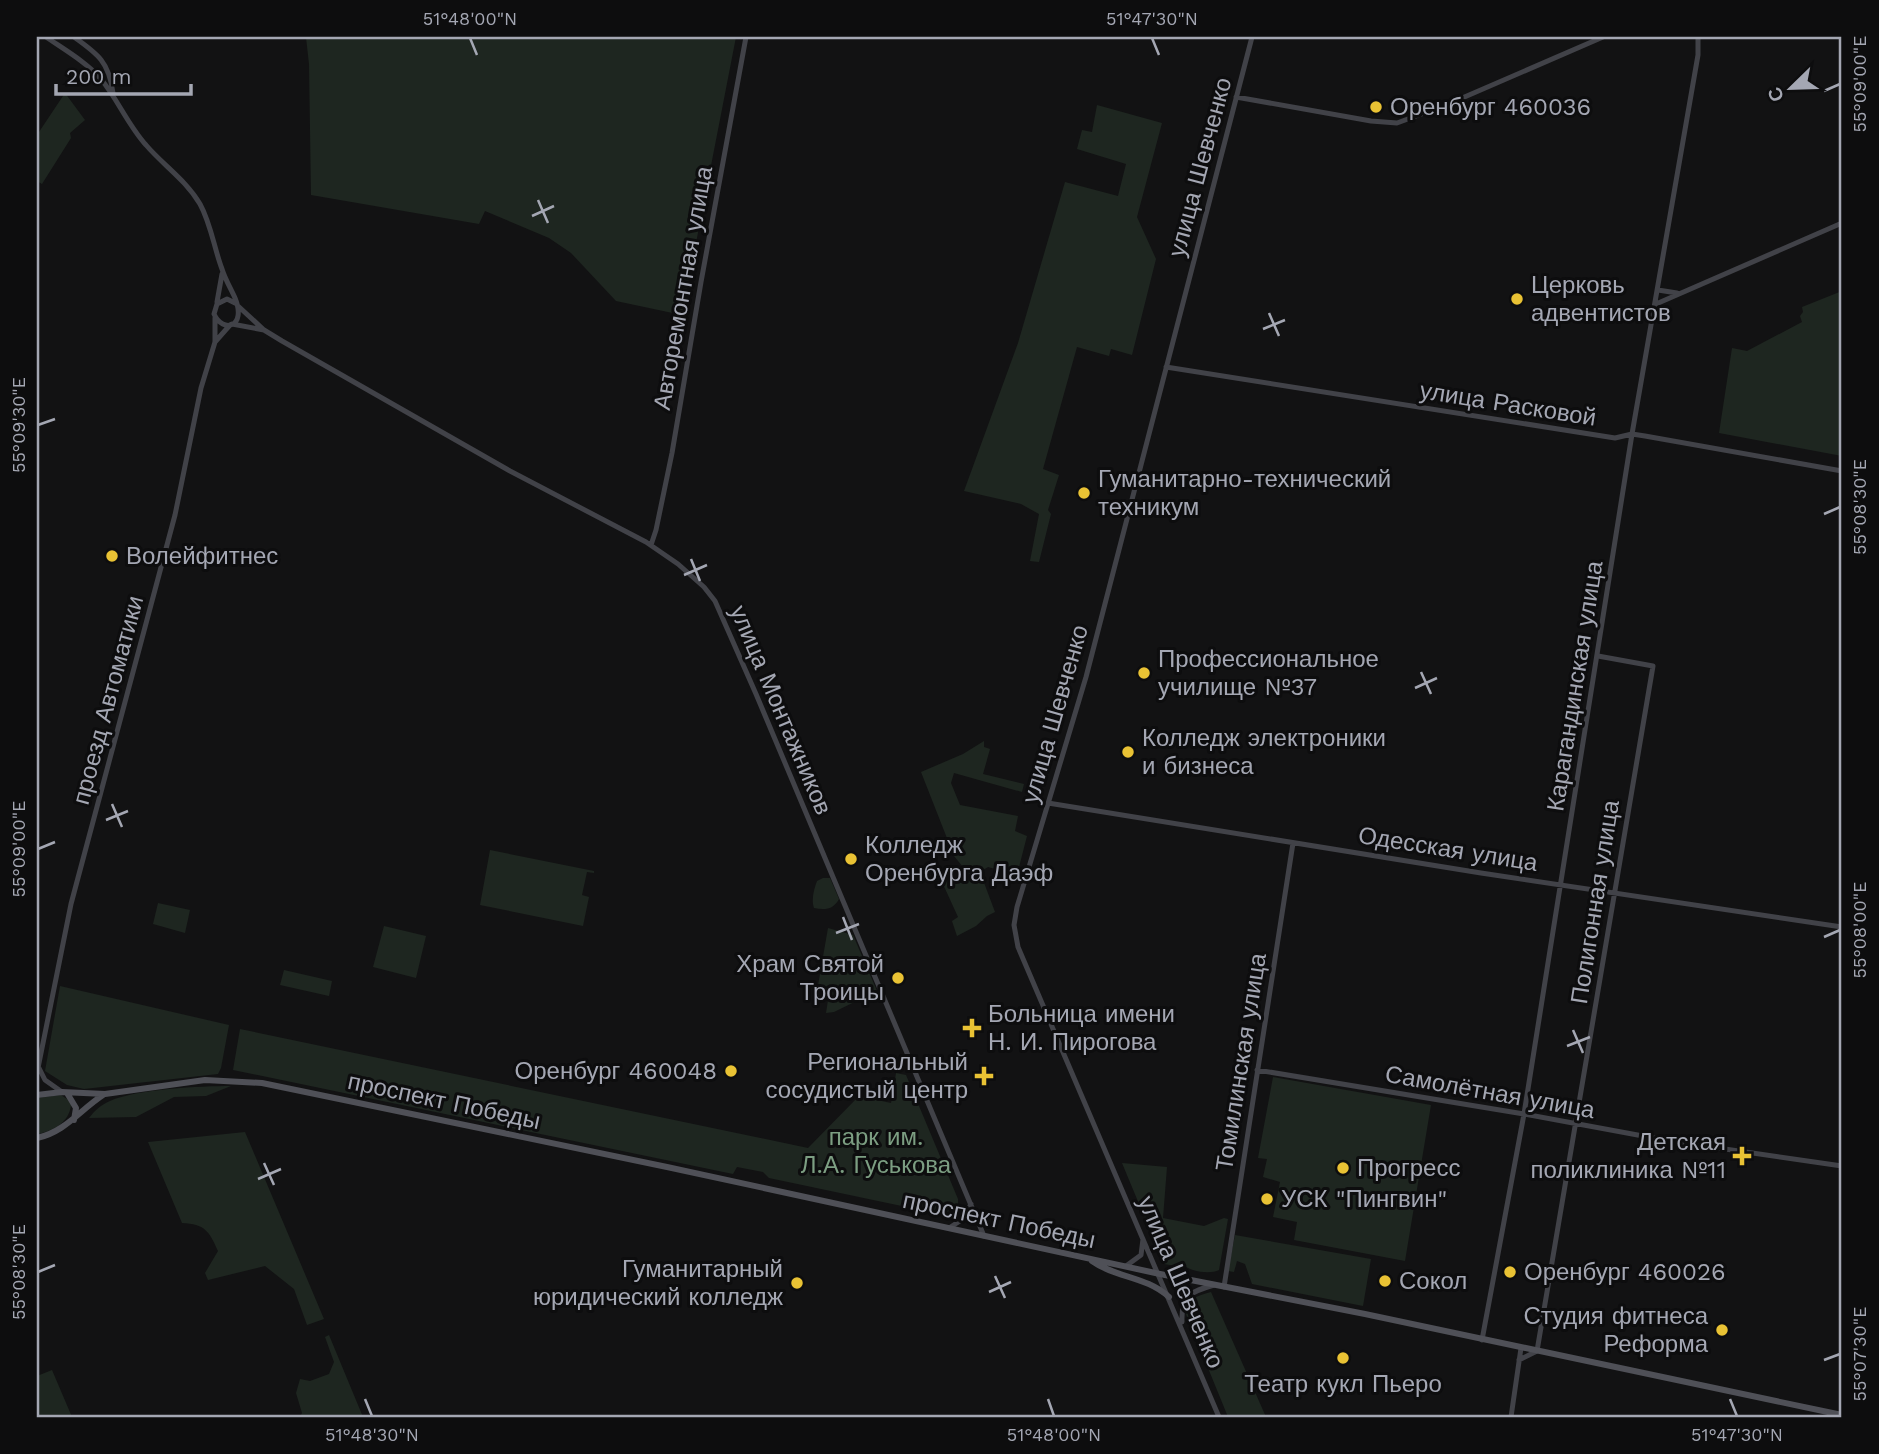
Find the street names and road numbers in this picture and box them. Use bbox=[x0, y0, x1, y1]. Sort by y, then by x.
street label: улица Шевченко bbox=[1163, 74, 1237, 260]
street label: Авторемонтная улица bbox=[648, 163, 718, 412]
street label: улица Расковой bbox=[1418, 376, 1598, 432]
street label: Карагандинская улица bbox=[1541, 558, 1609, 813]
street label: проезд Автоматики bbox=[67, 592, 149, 808]
street label: улица Монтажников bbox=[724, 601, 838, 819]
street label: улица Шевченко bbox=[1016, 622, 1094, 806]
street label: Полигонная улица bbox=[1565, 797, 1625, 1006]
street label: Одесская улица bbox=[1356, 821, 1540, 877]
street label: Томилинская улица bbox=[1210, 950, 1272, 1173]
street label: Самолётная улица bbox=[1383, 1060, 1598, 1124]
street label: проспект Победы bbox=[345, 1067, 543, 1135]
street label: проспект Победы bbox=[900, 1186, 1098, 1254]
street label: улица Шевченко bbox=[1132, 1192, 1230, 1372]

